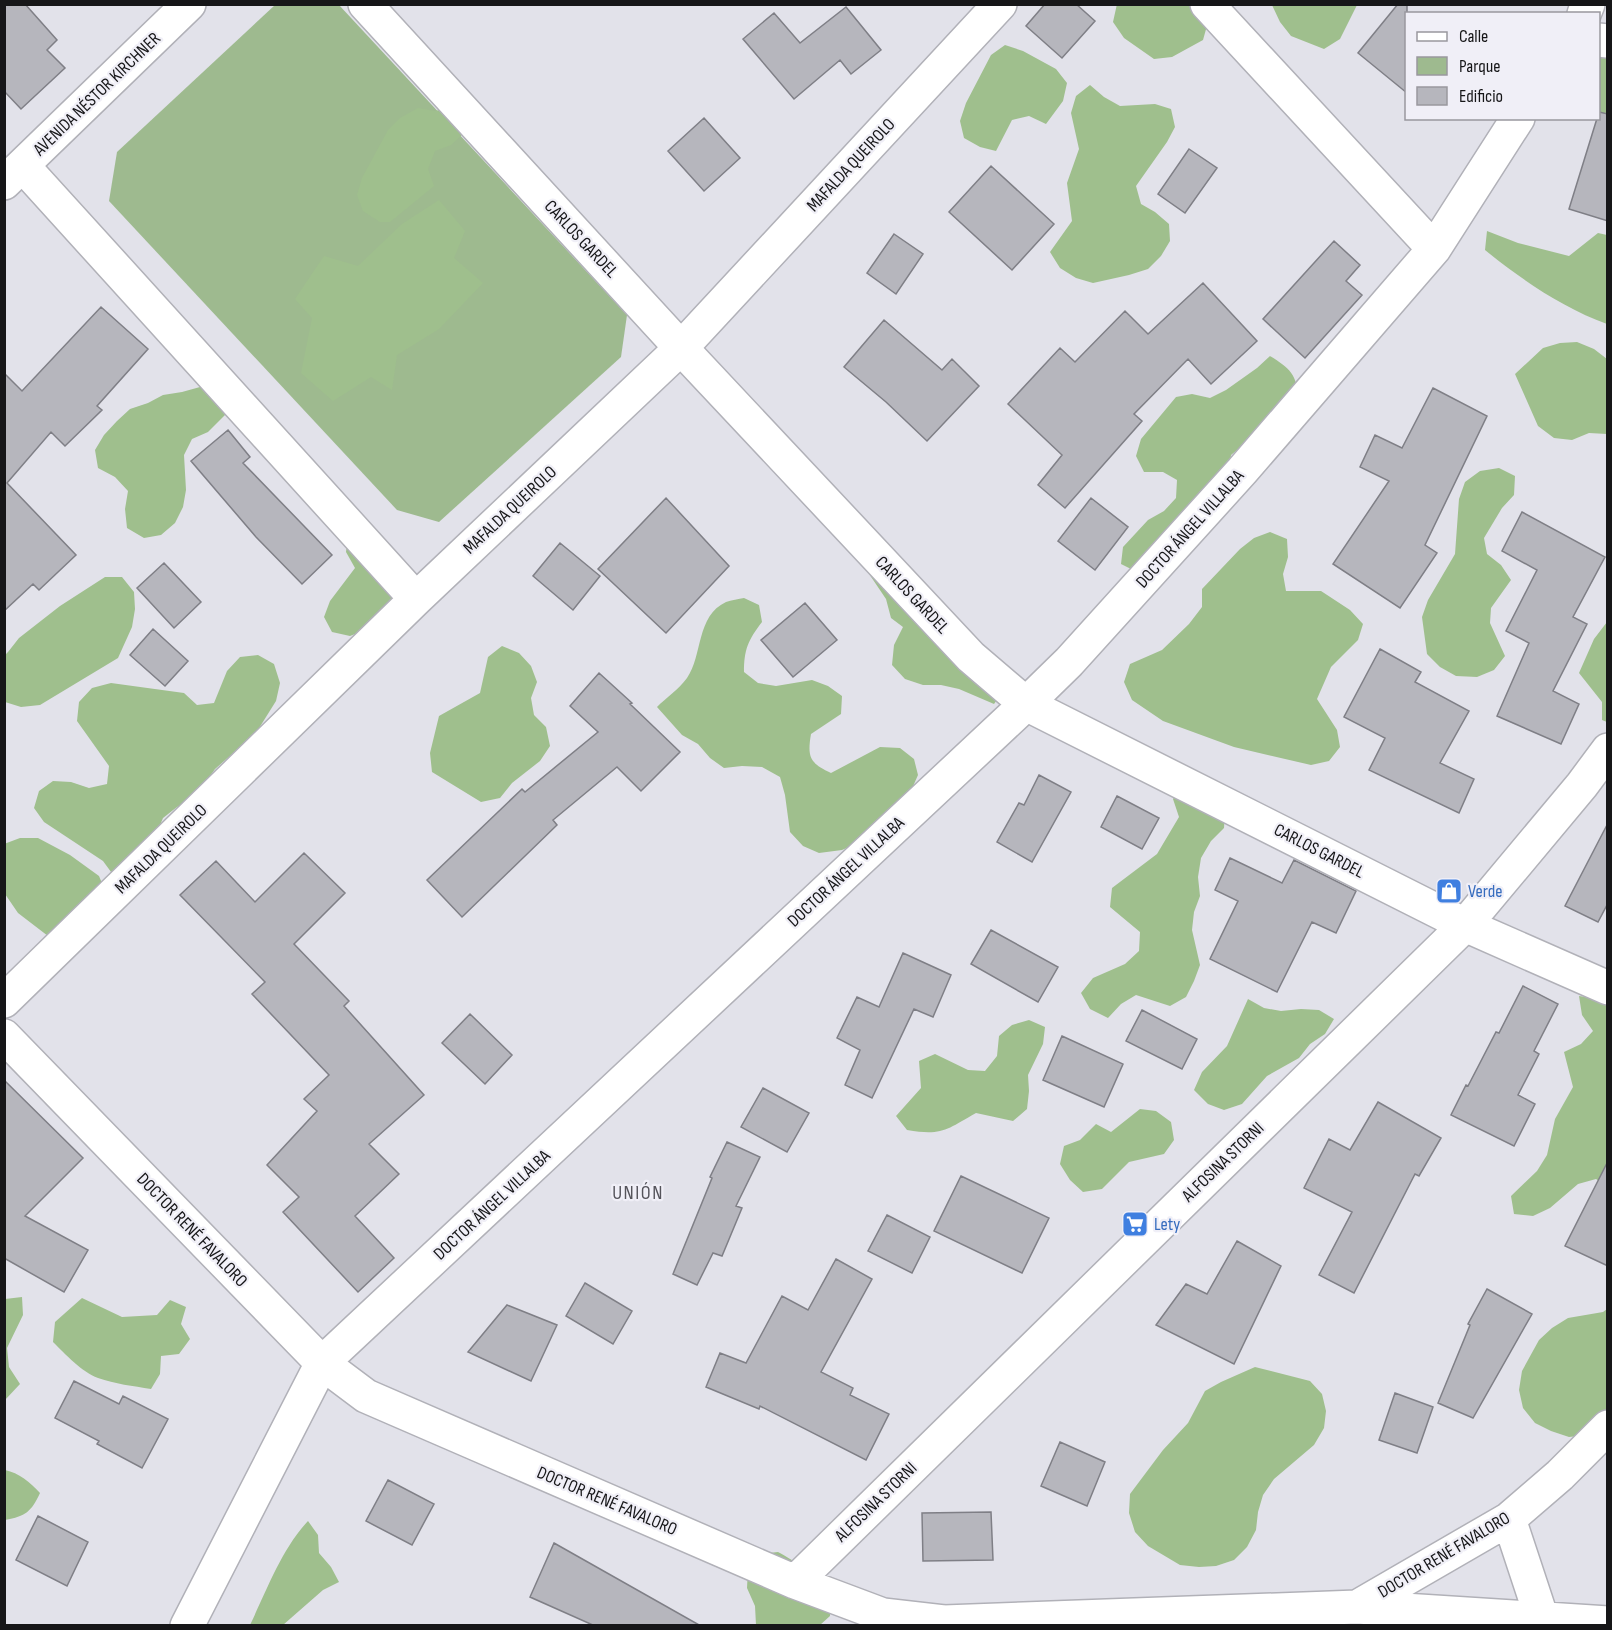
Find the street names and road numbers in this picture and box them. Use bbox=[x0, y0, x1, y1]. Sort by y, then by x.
street label: AVENIDA NÉSTOR KIRCHNER bbox=[28, 28, 165, 161]
street label: MAFALDA QUEIROLO bbox=[802, 114, 900, 216]
street label: CARLOS GARDEL bbox=[540, 196, 622, 282]
street label: MAFALDA QUEIROLO bbox=[459, 461, 561, 559]
street label: DOCTOR ÁNGEL VILLALBA bbox=[1132, 465, 1249, 592]
street label: CARLOS GARDEL bbox=[871, 552, 953, 638]
street label: MAFALDA QUEIROLO bbox=[111, 800, 211, 898]
street label: DOCTOR ÁNGEL VILLALBA bbox=[783, 812, 909, 931]
street label: CARLOS GARDEL bbox=[1270, 819, 1368, 883]
street label: ALFOSINA STORNI bbox=[1177, 1118, 1268, 1207]
street label: DOCTOR ÁNGEL VILLALBA bbox=[429, 1145, 555, 1264]
street label: DOCTOR RENÉ FAVALORO bbox=[132, 1169, 252, 1291]
street label: ALFOSINA STORNI bbox=[830, 1458, 921, 1547]
street label: DOCTOR RENÉ FAVALORO bbox=[534, 1462, 680, 1540]
street label: DOCTOR RENÉ FAVALORO bbox=[1374, 1507, 1514, 1603]

